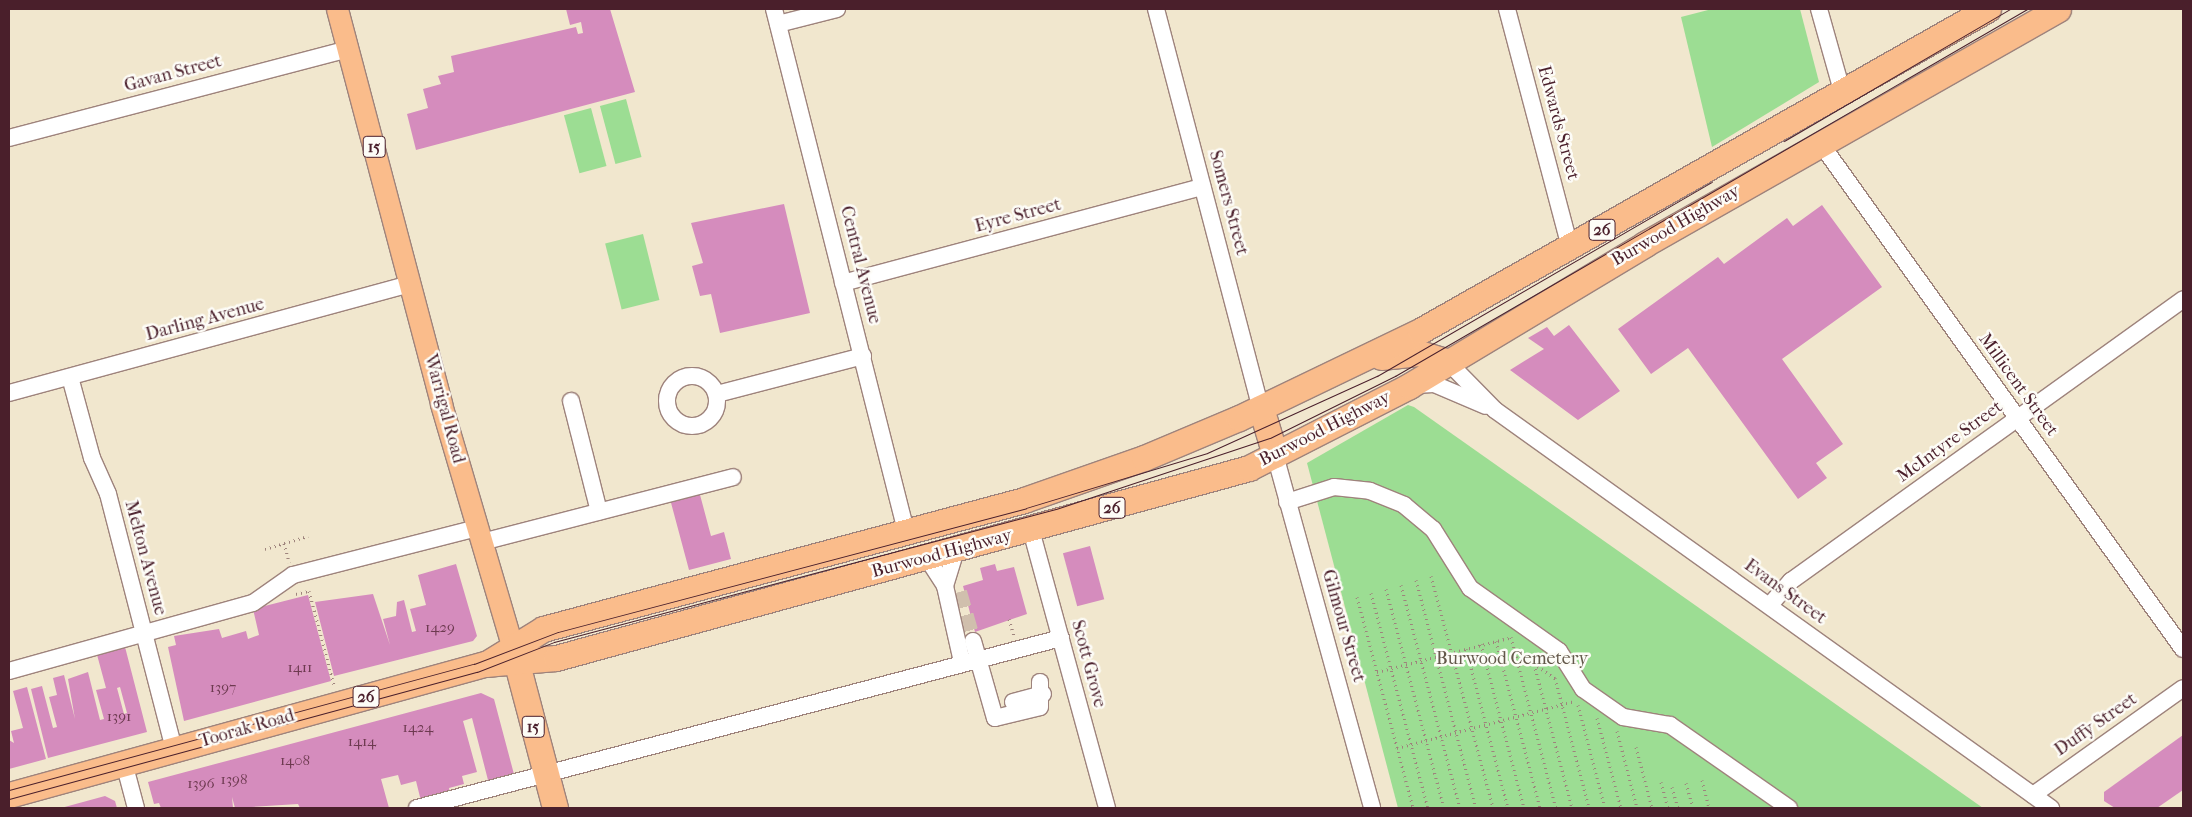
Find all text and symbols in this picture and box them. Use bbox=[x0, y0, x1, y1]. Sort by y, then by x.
street label: Gavan Street bbox=[122, 51, 224, 97]
street label: Edwards Street bbox=[1532, 63, 1584, 183]
road number: 15 bbox=[362, 134, 386, 160]
street label: Somers Street bbox=[1204, 148, 1252, 258]
street label: Burwood Highway bbox=[1608, 181, 1744, 271]
street label: Eyre Street bbox=[973, 194, 1063, 238]
street label: Central Avenue bbox=[835, 204, 885, 326]
road number: 26 bbox=[1588, 216, 1616, 244]
street label: Darling Avenue bbox=[143, 294, 267, 346]
street label: Millicent Street bbox=[1973, 329, 2063, 441]
street label: Warrigal Road bbox=[419, 352, 469, 466]
street label: Burwood Highway bbox=[1256, 387, 1394, 471]
street label: McIntyre Street bbox=[1893, 396, 2007, 488]
road number: 26 bbox=[1098, 494, 1126, 522]
street label: Melton Avenue bbox=[119, 498, 171, 618]
street label: Burwood Highway bbox=[870, 525, 1014, 583]
street label: Evans Street bbox=[1740, 555, 1830, 629]
street label: Gilmour Street bbox=[1317, 567, 1369, 685]
street label: Scott Grove bbox=[1066, 618, 1110, 710]
house number: 1429 bbox=[425, 619, 455, 637]
park label: Burwood Cemetery bbox=[1436, 648, 1588, 670]
house number: 1411 bbox=[288, 659, 312, 677]
house number: 1397 bbox=[210, 679, 236, 697]
road number: 26 bbox=[352, 684, 380, 710]
street label: Duffy Street bbox=[2051, 689, 2141, 761]
street label: Toorak Road bbox=[197, 705, 297, 753]
house number: 1391 bbox=[107, 708, 131, 726]
road number: 15 bbox=[520, 714, 546, 740]
house number: 1424 bbox=[403, 719, 433, 737]
house number: 1414 bbox=[348, 733, 376, 751]
house number: 1408 bbox=[280, 752, 310, 770]
house number: 1398 bbox=[221, 771, 247, 789]
house number: 1396 bbox=[187, 775, 215, 793]

